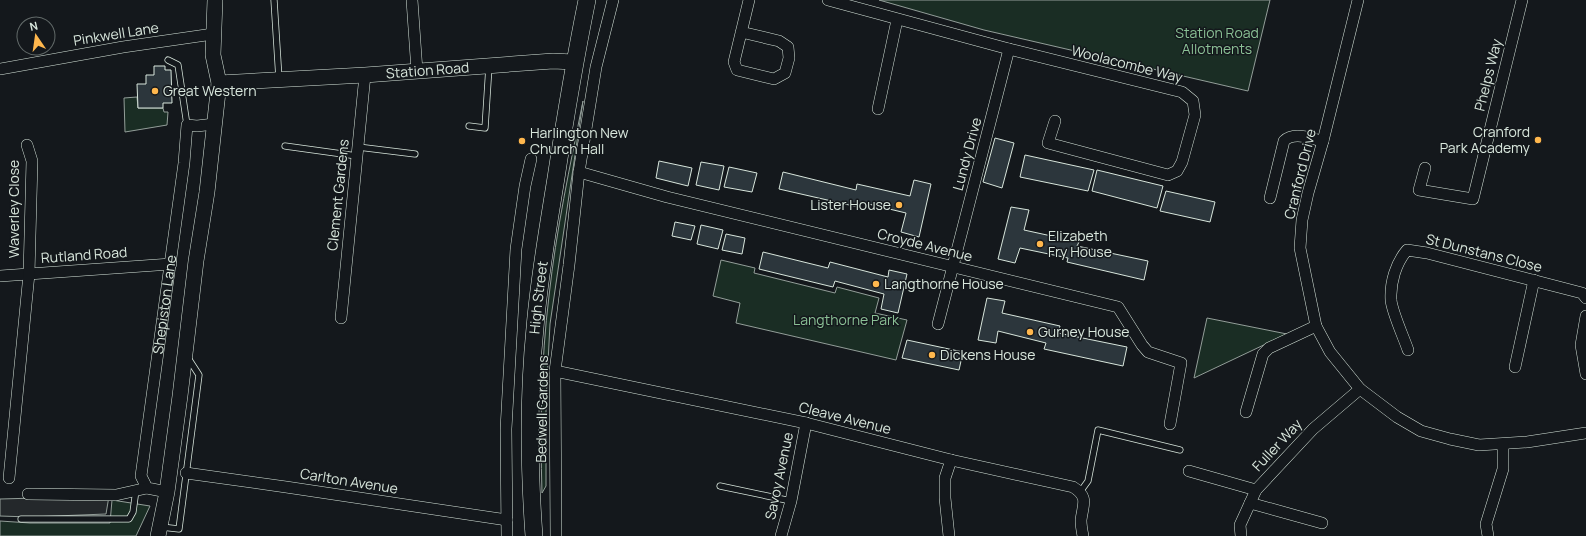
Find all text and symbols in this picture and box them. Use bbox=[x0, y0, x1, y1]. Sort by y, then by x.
north arrow bbox=[16, 16, 56, 56]
street label: Pinkwell Lane bbox=[72, 17, 160, 50]
text: N bbox=[28, 18, 39, 34]
park label: Station Road Allotments bbox=[1175, 23, 1259, 58]
street label: Phelps Way bbox=[1469, 36, 1506, 113]
street label: Woolacombe Way bbox=[1069, 41, 1185, 87]
street label: Station Road bbox=[385, 57, 470, 82]
place label: Great Western bbox=[163, 81, 257, 100]
marker: Great Western bbox=[150, 86, 160, 96]
street label: Lundy Drive bbox=[948, 115, 985, 193]
place label: Cranford Park Academy bbox=[1440, 122, 1531, 157]
place label: Harlington New Church Hall bbox=[530, 123, 629, 158]
street label: Cranford Drive bbox=[1279, 127, 1320, 221]
marker: Cranford Park Academy bbox=[1533, 135, 1543, 145]
marker: Harlington New Church Hall bbox=[517, 136, 527, 146]
street label: Clement Gardens bbox=[322, 138, 353, 252]
street label: Waverley Close bbox=[4, 160, 23, 258]
place label: Lister House bbox=[810, 195, 891, 214]
marker: Lister House bbox=[894, 200, 904, 210]
street label: Croyde Avenue bbox=[876, 224, 975, 265]
place label: Elizabeth Fry House bbox=[1048, 226, 1112, 261]
street label: St Dunstans Close bbox=[1424, 229, 1544, 276]
marker: Elizabeth Fry House bbox=[1035, 239, 1045, 249]
street label: Rutland Road bbox=[40, 242, 128, 267]
street label: Shepiston Lane bbox=[148, 254, 180, 355]
street label: High Street bbox=[524, 259, 552, 335]
place label: Langthorne House bbox=[884, 274, 1004, 293]
marker: Langthorne House bbox=[871, 279, 881, 289]
park label: Langthorne Park bbox=[793, 310, 900, 329]
place label: Gurney House bbox=[1038, 322, 1129, 341]
marker: Gurney House bbox=[1025, 327, 1035, 337]
place label: Dickens House bbox=[940, 345, 1035, 364]
marker: Dickens House bbox=[927, 350, 937, 360]
street label: Bedwell Gardens bbox=[531, 355, 552, 463]
street label: Cleave Avenue bbox=[797, 397, 893, 438]
street label: Fuller Way bbox=[1247, 414, 1306, 475]
street label: Savoy Avenue bbox=[760, 430, 797, 521]
street label: Carlton Avenue bbox=[299, 463, 399, 498]

